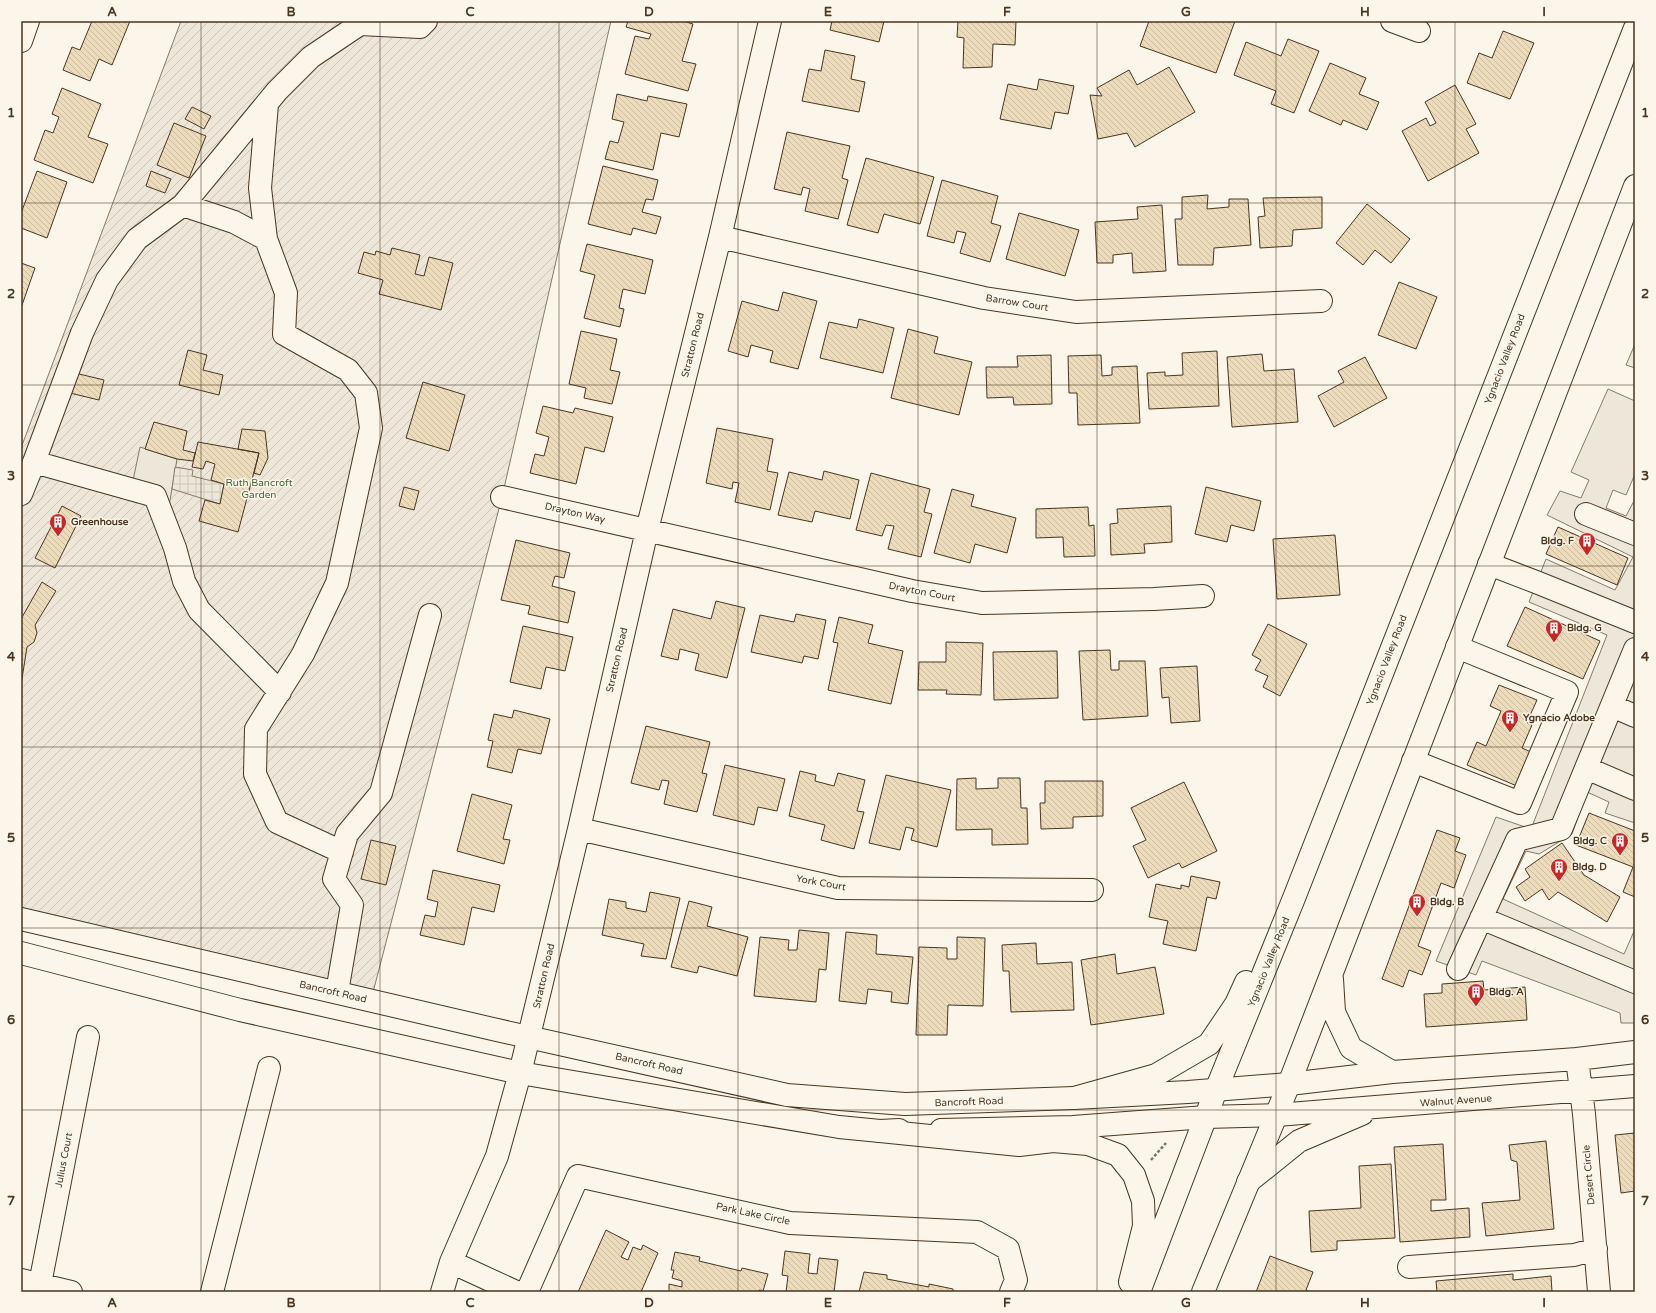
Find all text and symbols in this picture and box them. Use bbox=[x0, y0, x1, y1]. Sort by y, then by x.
text: A bbox=[107, 4, 117, 20]
text: B bbox=[286, 4, 296, 20]
text: C bbox=[465, 4, 475, 20]
text: D bbox=[644, 4, 654, 20]
text: E bbox=[824, 4, 832, 20]
text: F bbox=[1003, 4, 1011, 20]
text: G bbox=[1181, 4, 1191, 20]
text: H bbox=[1360, 4, 1370, 20]
text: I bbox=[1542, 4, 1546, 20]
text: 1 bbox=[7, 105, 15, 121]
text: 1 bbox=[1641, 105, 1649, 121]
text: 2 bbox=[7, 286, 15, 302]
text: 2 bbox=[1641, 286, 1649, 302]
street label: Barrow Court bbox=[985, 292, 1049, 314]
street label: Stratton Road bbox=[679, 311, 707, 379]
street label: Ygnacio Valley Road bbox=[1482, 312, 1528, 406]
text: 3 bbox=[7, 468, 15, 484]
text: 3 bbox=[1641, 468, 1649, 484]
park label: Ruth Bancroft Garden bbox=[226, 477, 293, 501]
street label: Drayton Way bbox=[544, 500, 607, 526]
building icon: Greenhouse bbox=[48, 512, 68, 537]
place label: Greenhouse bbox=[71, 516, 129, 528]
building icon: Bldg. F bbox=[1577, 531, 1597, 556]
place label: Bldg. F bbox=[1541, 535, 1574, 547]
street label: Drayton Court bbox=[888, 580, 956, 604]
street label: Ygnacio Valley Road bbox=[1364, 613, 1410, 707]
building icon: Bldg. G bbox=[1544, 618, 1564, 643]
place label: Bldg. G bbox=[1567, 622, 1602, 634]
street label: Stratton Road bbox=[604, 626, 630, 694]
text: 4 bbox=[7, 649, 16, 665]
text: 4 bbox=[1641, 649, 1650, 665]
building icon: Ygnacio Adobe bbox=[1500, 708, 1520, 733]
place label: Ygnacio Adobe bbox=[1523, 712, 1595, 724]
text: 5 bbox=[7, 830, 15, 846]
text: 5 bbox=[1641, 830, 1649, 846]
building icon: Bldg. C bbox=[1610, 831, 1630, 856]
place label: Bldg. C bbox=[1573, 835, 1607, 847]
building icon: Bldg. D bbox=[1549, 857, 1569, 882]
place label: Bldg. D bbox=[1572, 861, 1607, 873]
street label: York Court bbox=[795, 873, 847, 893]
building icon: Bldg. B bbox=[1407, 892, 1427, 917]
place label: Bldg. B bbox=[1430, 896, 1464, 908]
street label: Ygnacio Valley Road bbox=[1245, 915, 1293, 1009]
street label: Stratton Road bbox=[531, 942, 557, 1010]
street label: Bancroft Road bbox=[298, 978, 368, 1006]
building icon: Bldg. A bbox=[1466, 982, 1486, 1007]
place label: Bldg. A bbox=[1489, 986, 1524, 998]
text: 6 bbox=[7, 1012, 15, 1028]
text: 6 bbox=[1641, 1012, 1649, 1028]
street label: Bancroft Road bbox=[614, 1050, 684, 1078]
street label: Walnut Avenue bbox=[1420, 1092, 1493, 1110]
street label: Bancroft Road bbox=[934, 1095, 1004, 1109]
street label: Julius Court bbox=[53, 1131, 75, 1189]
street label: Desert Circle bbox=[1580, 1144, 1598, 1206]
text: 7 bbox=[7, 1193, 15, 1209]
text: 7 bbox=[1641, 1193, 1649, 1209]
street label: Park Lake Circle bbox=[715, 1200, 792, 1228]
text: A bbox=[107, 1295, 117, 1311]
text: B bbox=[286, 1295, 296, 1311]
text: C bbox=[465, 1295, 475, 1311]
text: D bbox=[644, 1295, 654, 1311]
text: E bbox=[824, 1295, 832, 1311]
text: F bbox=[1003, 1295, 1011, 1311]
text: G bbox=[1181, 1295, 1191, 1311]
text: H bbox=[1360, 1295, 1370, 1311]
text: I bbox=[1542, 1295, 1546, 1311]

